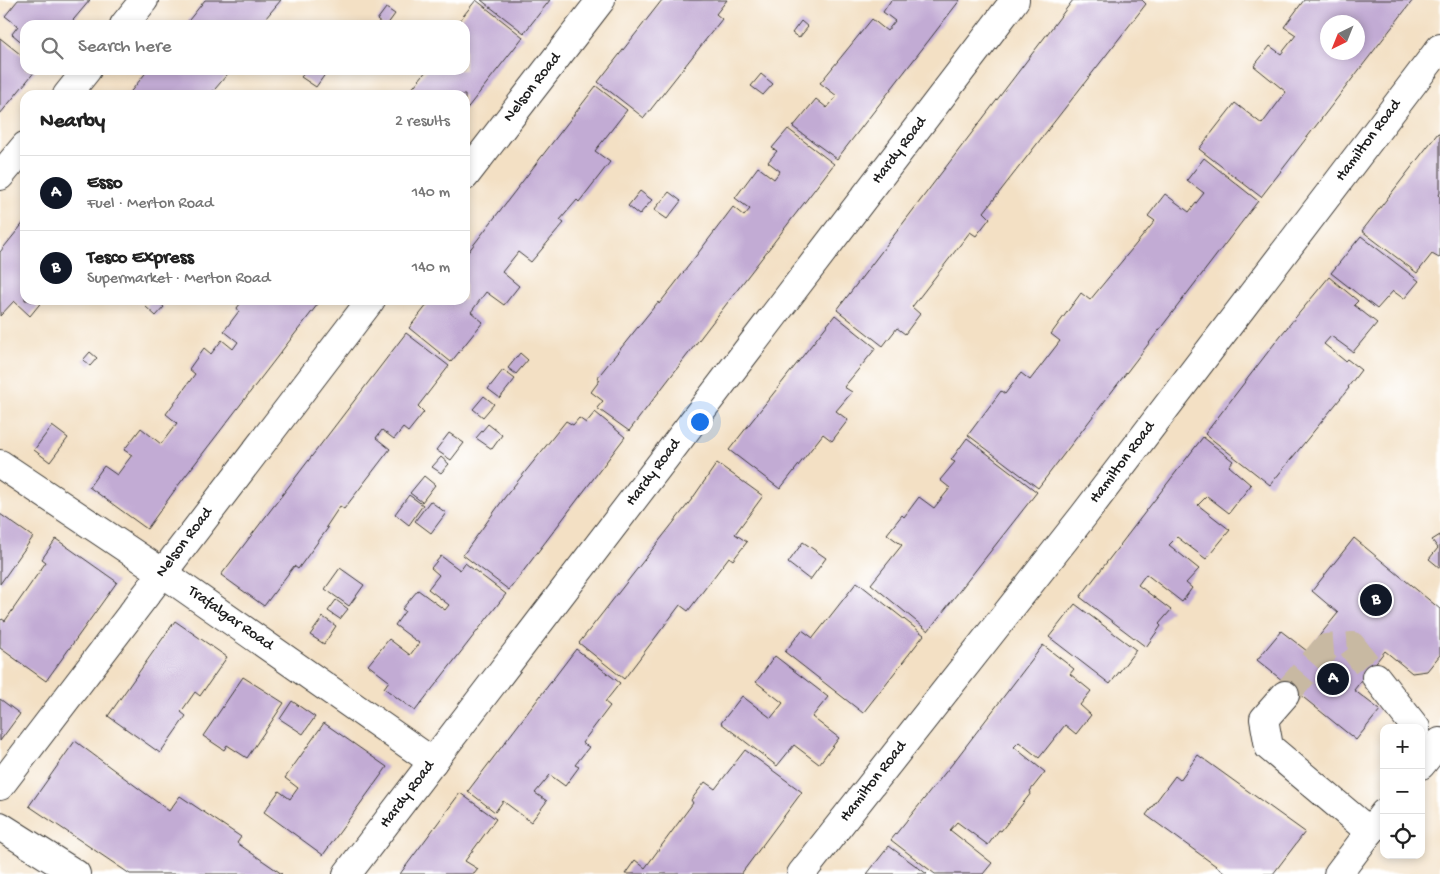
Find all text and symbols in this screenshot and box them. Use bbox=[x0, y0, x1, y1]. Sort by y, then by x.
north arrow bbox=[1320, 15, 1365, 60]
search box bbox=[20, 20, 470, 75]
icon: search bbox=[38, 34, 66, 62]
text: Search here bbox=[78, 36, 172, 59]
street label: Nelson Road bbox=[500, 48, 567, 126]
street label: Hamilton Road bbox=[1332, 95, 1407, 186]
text: Nearby bbox=[40, 110, 105, 135]
street label: Hardy Road bbox=[868, 112, 933, 189]
text: 2 results bbox=[395, 113, 450, 132]
text: Esso bbox=[87, 172, 123, 195]
text: A bbox=[51, 184, 61, 203]
text: 140 m bbox=[412, 184, 450, 203]
text: Fuel · Merton Road bbox=[87, 195, 213, 214]
text: Tesco Express bbox=[87, 247, 194, 270]
text: B bbox=[52, 259, 60, 278]
text: 140 m bbox=[412, 259, 450, 278]
text: Supermarket · Merton Road bbox=[87, 270, 270, 289]
your location bbox=[687, 409, 713, 435]
street label: Hamilton Road bbox=[1086, 417, 1161, 508]
street label: Hardy Road bbox=[622, 434, 687, 511]
street label: Nelson Road bbox=[153, 503, 218, 582]
pin: B bbox=[1360, 581, 1392, 619]
street label: Trafalgar Road bbox=[183, 582, 278, 657]
pin: A bbox=[1317, 660, 1349, 698]
map controls bbox=[1380, 724, 1425, 859]
button: + bbox=[1380, 724, 1425, 769]
street label: Hamilton Road bbox=[836, 736, 913, 826]
street label: Hardy Road bbox=[376, 756, 441, 833]
button: − bbox=[1380, 769, 1425, 814]
button: locate bbox=[1380, 814, 1425, 859]

